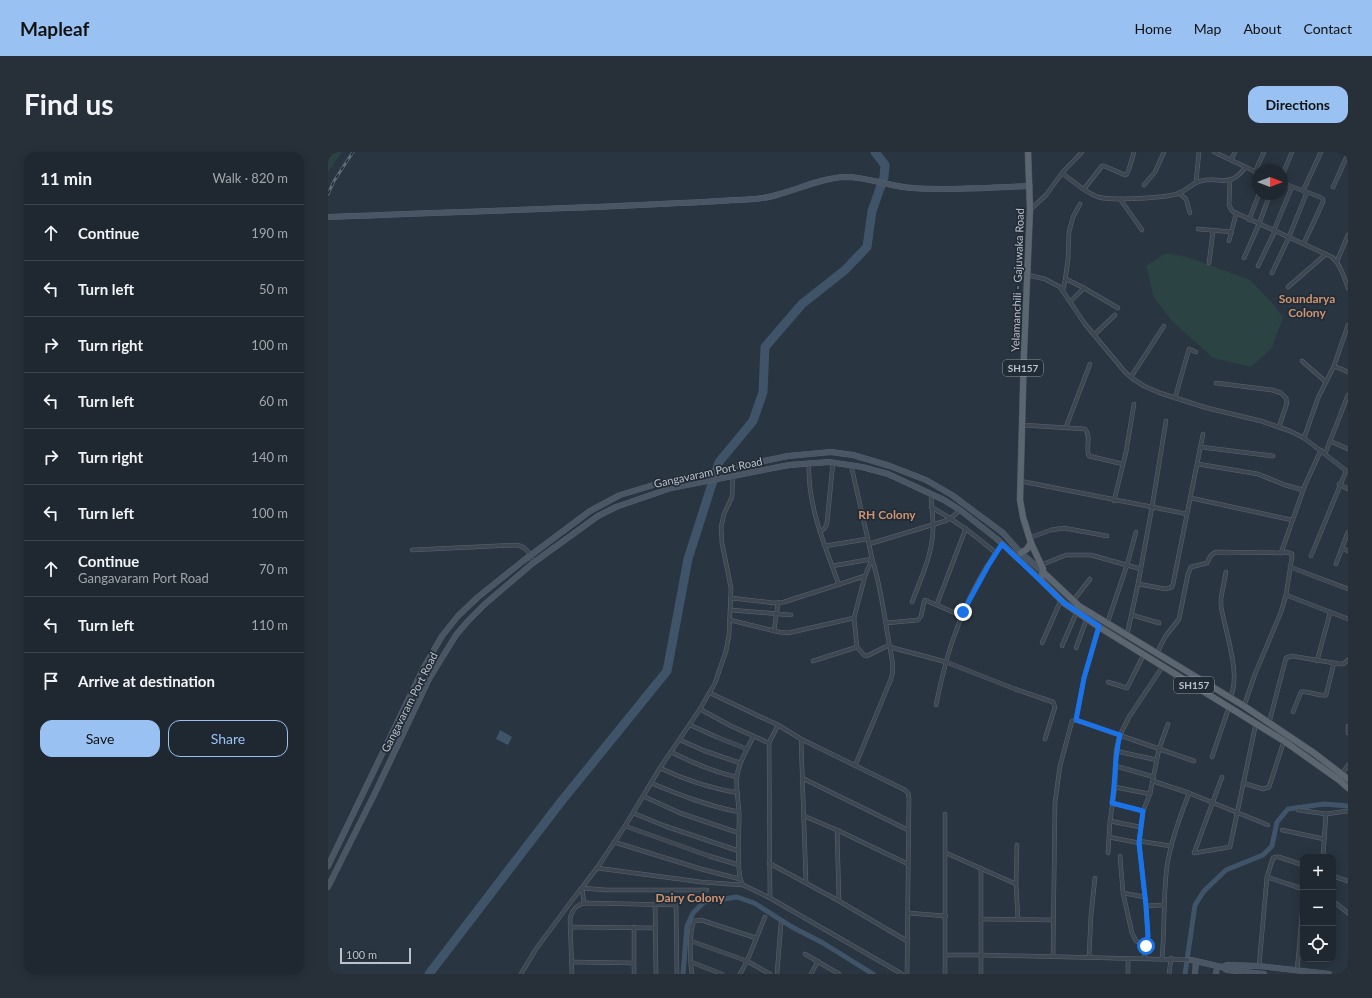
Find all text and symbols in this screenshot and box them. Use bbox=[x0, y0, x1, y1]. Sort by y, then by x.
text: Mapleaf bbox=[20, 17, 89, 40]
text: Home bbox=[1134, 20, 1172, 37]
text: Map bbox=[1194, 20, 1221, 37]
text: About bbox=[1243, 20, 1281, 37]
text: Contact bbox=[1303, 20, 1352, 37]
button: Directions bbox=[1248, 86, 1348, 123]
text: Find us bbox=[24, 87, 114, 121]
north arrow bbox=[1252, 164, 1288, 200]
text: 11 min bbox=[40, 168, 92, 189]
text: Walk · 820 m bbox=[212, 170, 288, 186]
street label: Yelamanchili - Gajuwaka Road bbox=[1008, 208, 1026, 352]
icon: ahead bbox=[40, 222, 62, 244]
text: Continue bbox=[78, 224, 139, 242]
text: 190 m bbox=[251, 225, 288, 241]
icon: left bbox=[40, 278, 62, 300]
text: Turn left bbox=[78, 280, 134, 298]
text: 50 m bbox=[259, 281, 288, 297]
district label: Soundarya Colony bbox=[1279, 291, 1335, 320]
icon: right bbox=[40, 334, 62, 356]
text: Turn right bbox=[78, 336, 143, 354]
text: 100 m bbox=[251, 337, 288, 353]
road number: SH157 bbox=[1003, 360, 1043, 376]
icon: left bbox=[40, 390, 62, 412]
text: Turn left bbox=[78, 392, 134, 410]
text: 60 m bbox=[259, 393, 288, 409]
icon: right bbox=[40, 446, 62, 468]
text: Turn right bbox=[78, 448, 143, 466]
text: 140 m bbox=[251, 449, 288, 465]
street label: Gangavaram Port Road bbox=[653, 454, 763, 490]
icon: left bbox=[40, 502, 62, 524]
text: Turn left bbox=[78, 504, 134, 522]
text: 100 m bbox=[251, 505, 288, 521]
district label: RH Colony bbox=[858, 507, 916, 522]
text: Continue bbox=[78, 552, 139, 570]
icon: ahead bbox=[40, 558, 62, 580]
text: 70 m bbox=[259, 561, 288, 577]
text: Gangavaram Port Road bbox=[78, 570, 209, 586]
route end bbox=[954, 603, 972, 621]
icon: left bbox=[40, 614, 62, 636]
text: Turn left bbox=[78, 616, 134, 634]
text: 110 m bbox=[251, 617, 288, 633]
street label: Gangavaram Port Road bbox=[378, 650, 440, 754]
icon: arrive bbox=[40, 670, 62, 692]
text: Arrive at destination bbox=[78, 672, 215, 690]
road number: SH157 bbox=[1174, 677, 1214, 693]
button: Save bbox=[40, 720, 160, 757]
button: Share bbox=[168, 720, 288, 757]
map controls bbox=[1300, 854, 1336, 962]
button: + bbox=[1300, 854, 1336, 890]
district label: Dairy Colony bbox=[655, 890, 725, 905]
button: − bbox=[1300, 890, 1336, 926]
button: locate bbox=[1300, 926, 1336, 962]
route start bbox=[1137, 937, 1155, 955]
scale bar bbox=[340, 946, 411, 965]
text: 100 m bbox=[346, 948, 377, 961]

